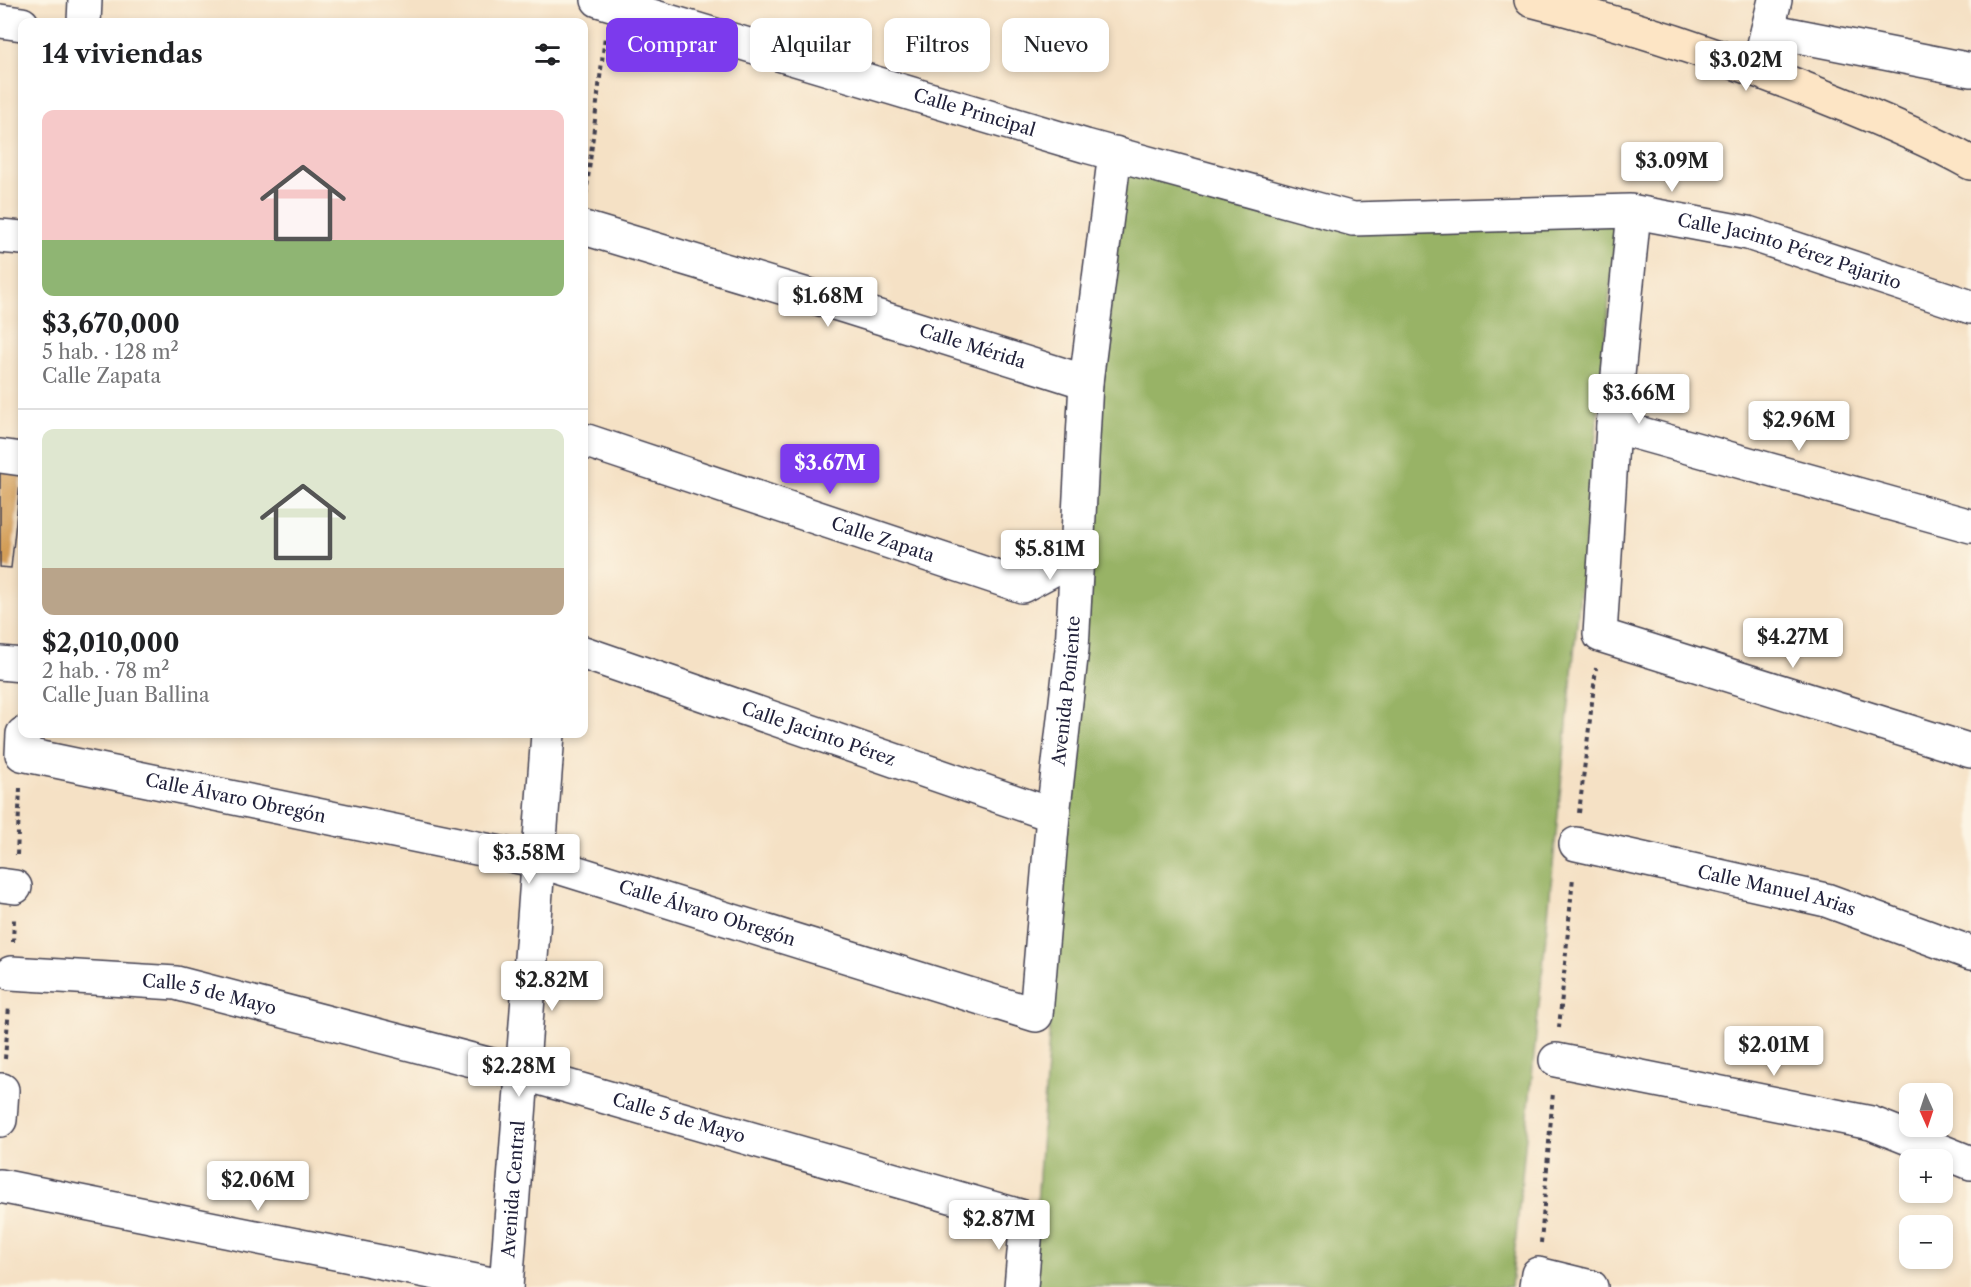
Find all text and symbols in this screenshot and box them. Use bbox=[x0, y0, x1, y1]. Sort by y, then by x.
chip: Comprar bbox=[606, 18, 738, 72]
chip: Alquilar bbox=[750, 18, 872, 72]
chip: Filtros bbox=[884, 18, 990, 72]
chip: Nuevo bbox=[1002, 18, 1109, 72]
text: 14 viviendas bbox=[42, 38, 203, 70]
icon: filters bbox=[531, 38, 564, 71]
pin: $3.02M bbox=[1697, 41, 1795, 92]
text: $3.02M bbox=[1709, 48, 1783, 72]
street label: Calle Principal bbox=[911, 84, 1038, 141]
pin: $3.09M bbox=[1623, 142, 1721, 193]
icon: home bbox=[249, 149, 357, 257]
text: $3.09M bbox=[1635, 149, 1709, 173]
street label: Calle Jacinto Pérez Pajarito bbox=[1676, 209, 1904, 294]
pin: $1.68M bbox=[779, 277, 877, 328]
text: $1.68M bbox=[792, 284, 864, 308]
text: $3,670,000 bbox=[42, 308, 180, 340]
street label: Calle Mérida bbox=[916, 319, 1029, 374]
text: 5 hab. · 128 m² bbox=[42, 340, 179, 364]
text: Calle Zapata bbox=[42, 364, 161, 388]
pin: $3.66M bbox=[1590, 374, 1688, 425]
text: $3.66M bbox=[1602, 381, 1676, 405]
pin: $2.96M bbox=[1750, 401, 1848, 452]
text: $2.96M bbox=[1762, 408, 1836, 432]
pin: $3.67M bbox=[781, 444, 879, 495]
text: $3.67M bbox=[794, 451, 866, 475]
icon: home bbox=[249, 468, 357, 576]
street label: Calle Zapata bbox=[829, 512, 938, 567]
pin: $5.81M bbox=[1001, 530, 1099, 581]
text: $5.81M bbox=[1015, 537, 1085, 561]
street label: Avenida Poniente bbox=[1048, 615, 1085, 768]
pin: $4.27M bbox=[1744, 618, 1842, 669]
text: $4.27M bbox=[1757, 625, 1829, 649]
text: $2,010,000 bbox=[42, 627, 180, 659]
text: 2 hab. · 78 m² bbox=[42, 659, 169, 683]
text: Calle Juan Ballina bbox=[42, 683, 210, 707]
street label: Calle Jacinto Pérez bbox=[739, 697, 898, 771]
street label: Calle Álvaro Obregón bbox=[143, 769, 328, 828]
pin: $3.58M bbox=[480, 834, 578, 885]
text: $3.58M bbox=[493, 841, 565, 865]
street label: Calle Manuel Arias bbox=[1695, 861, 1859, 921]
street label: Calle Álvaro Obregón bbox=[616, 875, 798, 951]
pin: $2.82M bbox=[503, 961, 601, 1012]
text: $2.82M bbox=[515, 968, 589, 992]
street label: Calle 5 de Mayo bbox=[142, 970, 279, 1020]
pin: $2.01M bbox=[1725, 1026, 1823, 1077]
text: $2.01M bbox=[1738, 1033, 1810, 1057]
pin: $2.28M bbox=[470, 1047, 568, 1098]
text: $2.28M bbox=[482, 1054, 556, 1078]
north arrow bbox=[1899, 1083, 1953, 1137]
map controls bbox=[1899, 1083, 1953, 1269]
street label: Calle 5 de Mayo bbox=[610, 1089, 748, 1148]
street label: Avenida Central bbox=[497, 1120, 530, 1260]
button: + bbox=[1899, 1149, 1953, 1203]
pin: $2.06M bbox=[209, 1161, 307, 1212]
text: $2.06M bbox=[221, 1168, 295, 1192]
pin: $2.87M bbox=[950, 1200, 1048, 1251]
text: $2.87M bbox=[963, 1207, 1035, 1231]
button: − bbox=[1899, 1215, 1953, 1269]

